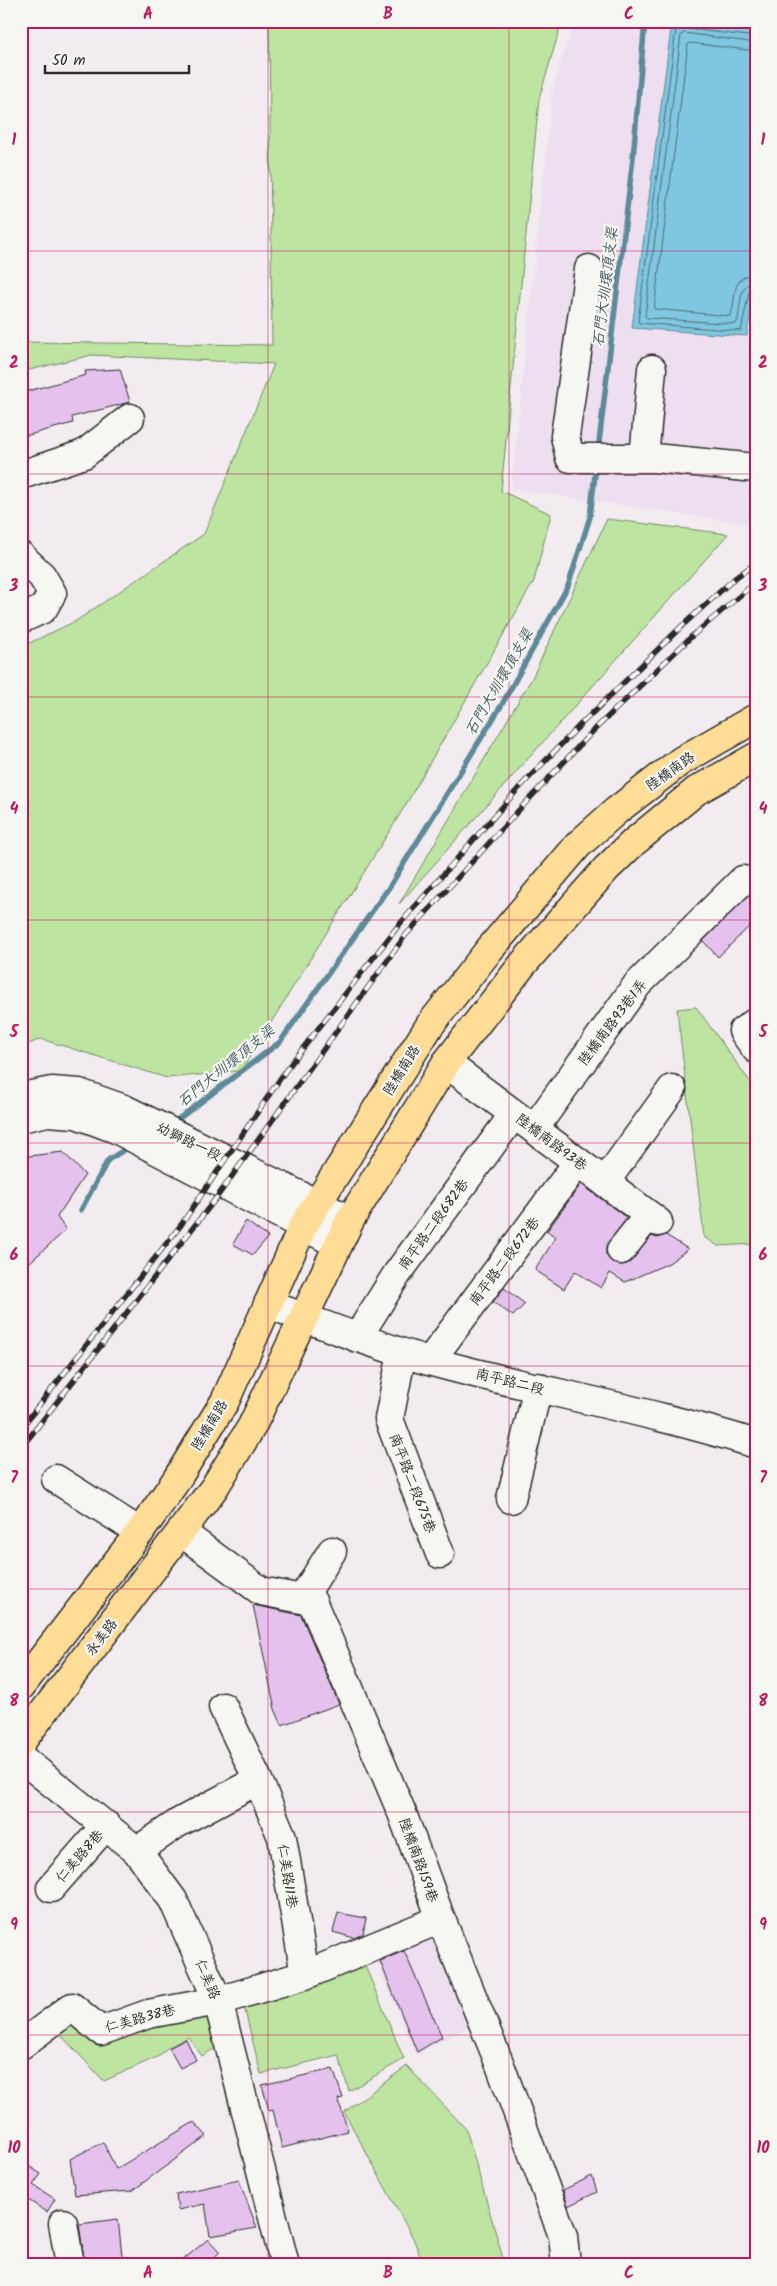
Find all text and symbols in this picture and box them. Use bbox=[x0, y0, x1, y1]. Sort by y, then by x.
text: A bbox=[143, 2, 153, 27]
text: B bbox=[383, 2, 393, 27]
text: C bbox=[624, 2, 634, 27]
scale bar bbox=[45, 42, 189, 74]
text: 50 m bbox=[52, 49, 86, 73]
text: 1 bbox=[12, 128, 17, 153]
text: 1 bbox=[761, 128, 766, 153]
water label: 石門大圳環頂支渠 bbox=[587, 224, 625, 348]
text: 2 bbox=[9, 351, 19, 376]
text: 2 bbox=[758, 351, 768, 376]
text: 3 bbox=[9, 574, 19, 599]
text: 3 bbox=[758, 574, 768, 599]
water label: 石門大圳環頂支渠 bbox=[459, 623, 541, 740]
street label: 陸橋南路 bbox=[641, 747, 700, 797]
text: 4 bbox=[10, 797, 19, 822]
text: 4 bbox=[759, 797, 768, 822]
street label: 陸橋南路93巷1弄 bbox=[573, 975, 653, 1070]
water label: 石門大圳環頂支渠 bbox=[172, 1018, 282, 1114]
text: 5 bbox=[9, 1020, 20, 1045]
text: 5 bbox=[758, 1020, 769, 1045]
street label: 陸橋南路 bbox=[378, 1041, 426, 1100]
street label: 陸橋南路93巷 bbox=[511, 1108, 593, 1178]
street label: 幼獅路一段 bbox=[152, 1117, 225, 1167]
street label: 南平路二段682巷 bbox=[393, 1173, 475, 1275]
street label: 南平路二段672巷 bbox=[464, 1212, 546, 1311]
text: 6 bbox=[10, 1243, 19, 1268]
text: 6 bbox=[759, 1243, 768, 1268]
street label: 南平路二段 bbox=[473, 1363, 546, 1401]
street label: 陸橋南路 bbox=[186, 1396, 234, 1455]
street label: 南平路二段675巷 bbox=[383, 1430, 442, 1538]
text: 7 bbox=[10, 1466, 18, 1491]
text: 7 bbox=[759, 1466, 767, 1491]
street label: 永美路 bbox=[80, 1614, 123, 1661]
text: 8 bbox=[9, 1689, 19, 1714]
text: 8 bbox=[758, 1689, 768, 1714]
street label: 陸橋南路159巷 bbox=[393, 1815, 444, 1907]
street label: 仁美路8巷 bbox=[50, 1824, 110, 1888]
street label: 仁美路11巷 bbox=[271, 1842, 303, 1911]
text: 9 bbox=[10, 1913, 18, 1938]
text: 9 bbox=[759, 1913, 767, 1938]
street label: 仁美路 bbox=[189, 1956, 225, 2003]
street label: 仁美路38巷 bbox=[102, 1999, 179, 2039]
text: 10 bbox=[7, 2136, 21, 2161]
text: 10 bbox=[756, 2136, 770, 2161]
text: A bbox=[143, 2261, 153, 2286]
text: B bbox=[383, 2261, 393, 2286]
text: C bbox=[624, 2261, 634, 2286]

